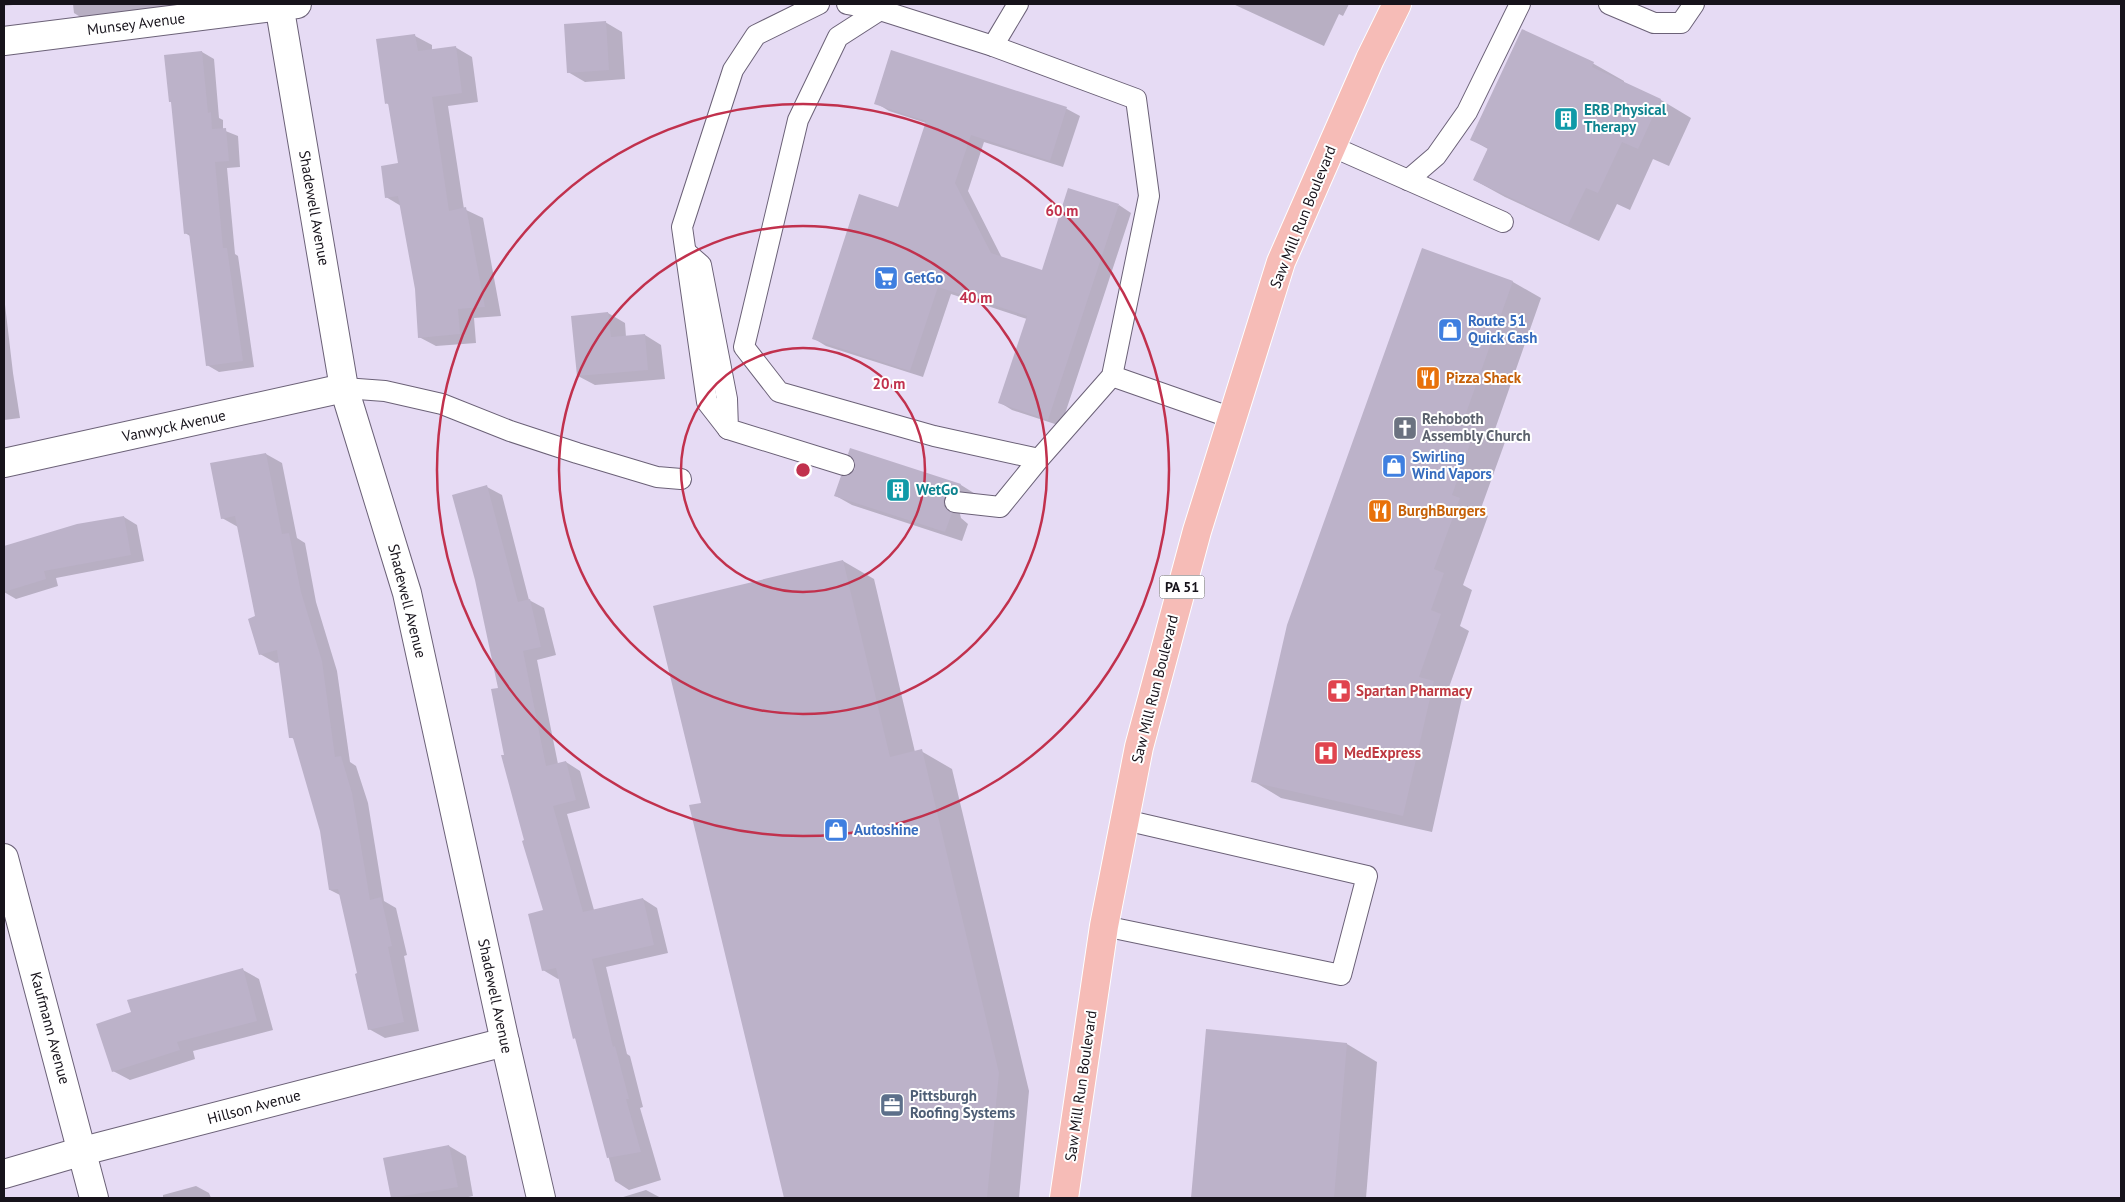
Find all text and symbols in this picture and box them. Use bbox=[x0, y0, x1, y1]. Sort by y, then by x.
street label: Munsey Avenue bbox=[86, 8, 186, 39]
place label: ERB Physical Therapy bbox=[1584, 100, 1667, 136]
building icon: ERB Physical Therapy bbox=[1553, 106, 1579, 132]
street label: Saw Mill Run Boulevard bbox=[1265, 143, 1340, 291]
street label: Shadewell Avenue bbox=[295, 149, 334, 267]
text: 60 m bbox=[1046, 201, 1078, 220]
supermarket icon: GetGo bbox=[873, 265, 899, 291]
place label: GetGo bbox=[904, 268, 943, 287]
text: 40 m bbox=[960, 288, 992, 307]
place label: Route 51 Quick Cash bbox=[1468, 311, 1537, 347]
shop icon: Route 51 Quick Cash bbox=[1437, 317, 1463, 343]
restaurant icon: Pizza Shack bbox=[1415, 365, 1441, 391]
place label: Pizza Shack bbox=[1446, 368, 1522, 387]
text: 20 m bbox=[873, 374, 905, 393]
street label: Vanwyck Avenue bbox=[119, 405, 227, 446]
place label: Rehoboth Assembly Church bbox=[1422, 409, 1531, 445]
church icon: Rehoboth Assembly Church bbox=[1392, 415, 1418, 441]
place label: Swirling Wind Vapors bbox=[1412, 447, 1492, 483]
shop icon: Swirling Wind Vapors bbox=[1381, 453, 1407, 479]
centre of rings bbox=[794, 461, 812, 479]
building icon: WetGo bbox=[885, 477, 911, 503]
place label: WetGo bbox=[916, 480, 958, 499]
restaurant icon: BurghBurgers bbox=[1367, 498, 1393, 524]
place label: BurghBurgers bbox=[1398, 501, 1486, 520]
street label: Shadewell Avenue bbox=[384, 542, 431, 660]
road number: PA 51 bbox=[1160, 576, 1204, 598]
street label: Saw Mill Run Boulevard bbox=[1127, 613, 1182, 765]
pharmacy icon: Spartan Pharmacy bbox=[1326, 678, 1352, 704]
place label: Spartan Pharmacy bbox=[1356, 681, 1473, 700]
hospital icon: MedExpress bbox=[1313, 740, 1339, 766]
place label: MedExpress bbox=[1344, 743, 1421, 762]
shop icon: Autoshine bbox=[823, 817, 849, 843]
place label: Autoshine bbox=[854, 820, 919, 839]
street label: Shadewell Avenue bbox=[474, 937, 517, 1055]
street label: Kaufmann Avenue bbox=[26, 970, 75, 1086]
street label: Saw Mill Run Boulevard bbox=[1061, 1009, 1101, 1163]
street label: Hillson Avenue bbox=[205, 1085, 303, 1128]
place label: Pittsburgh Roofing Systems bbox=[910, 1086, 1015, 1122]
office icon: Pittsburgh Roofing Systems bbox=[879, 1092, 905, 1118]

